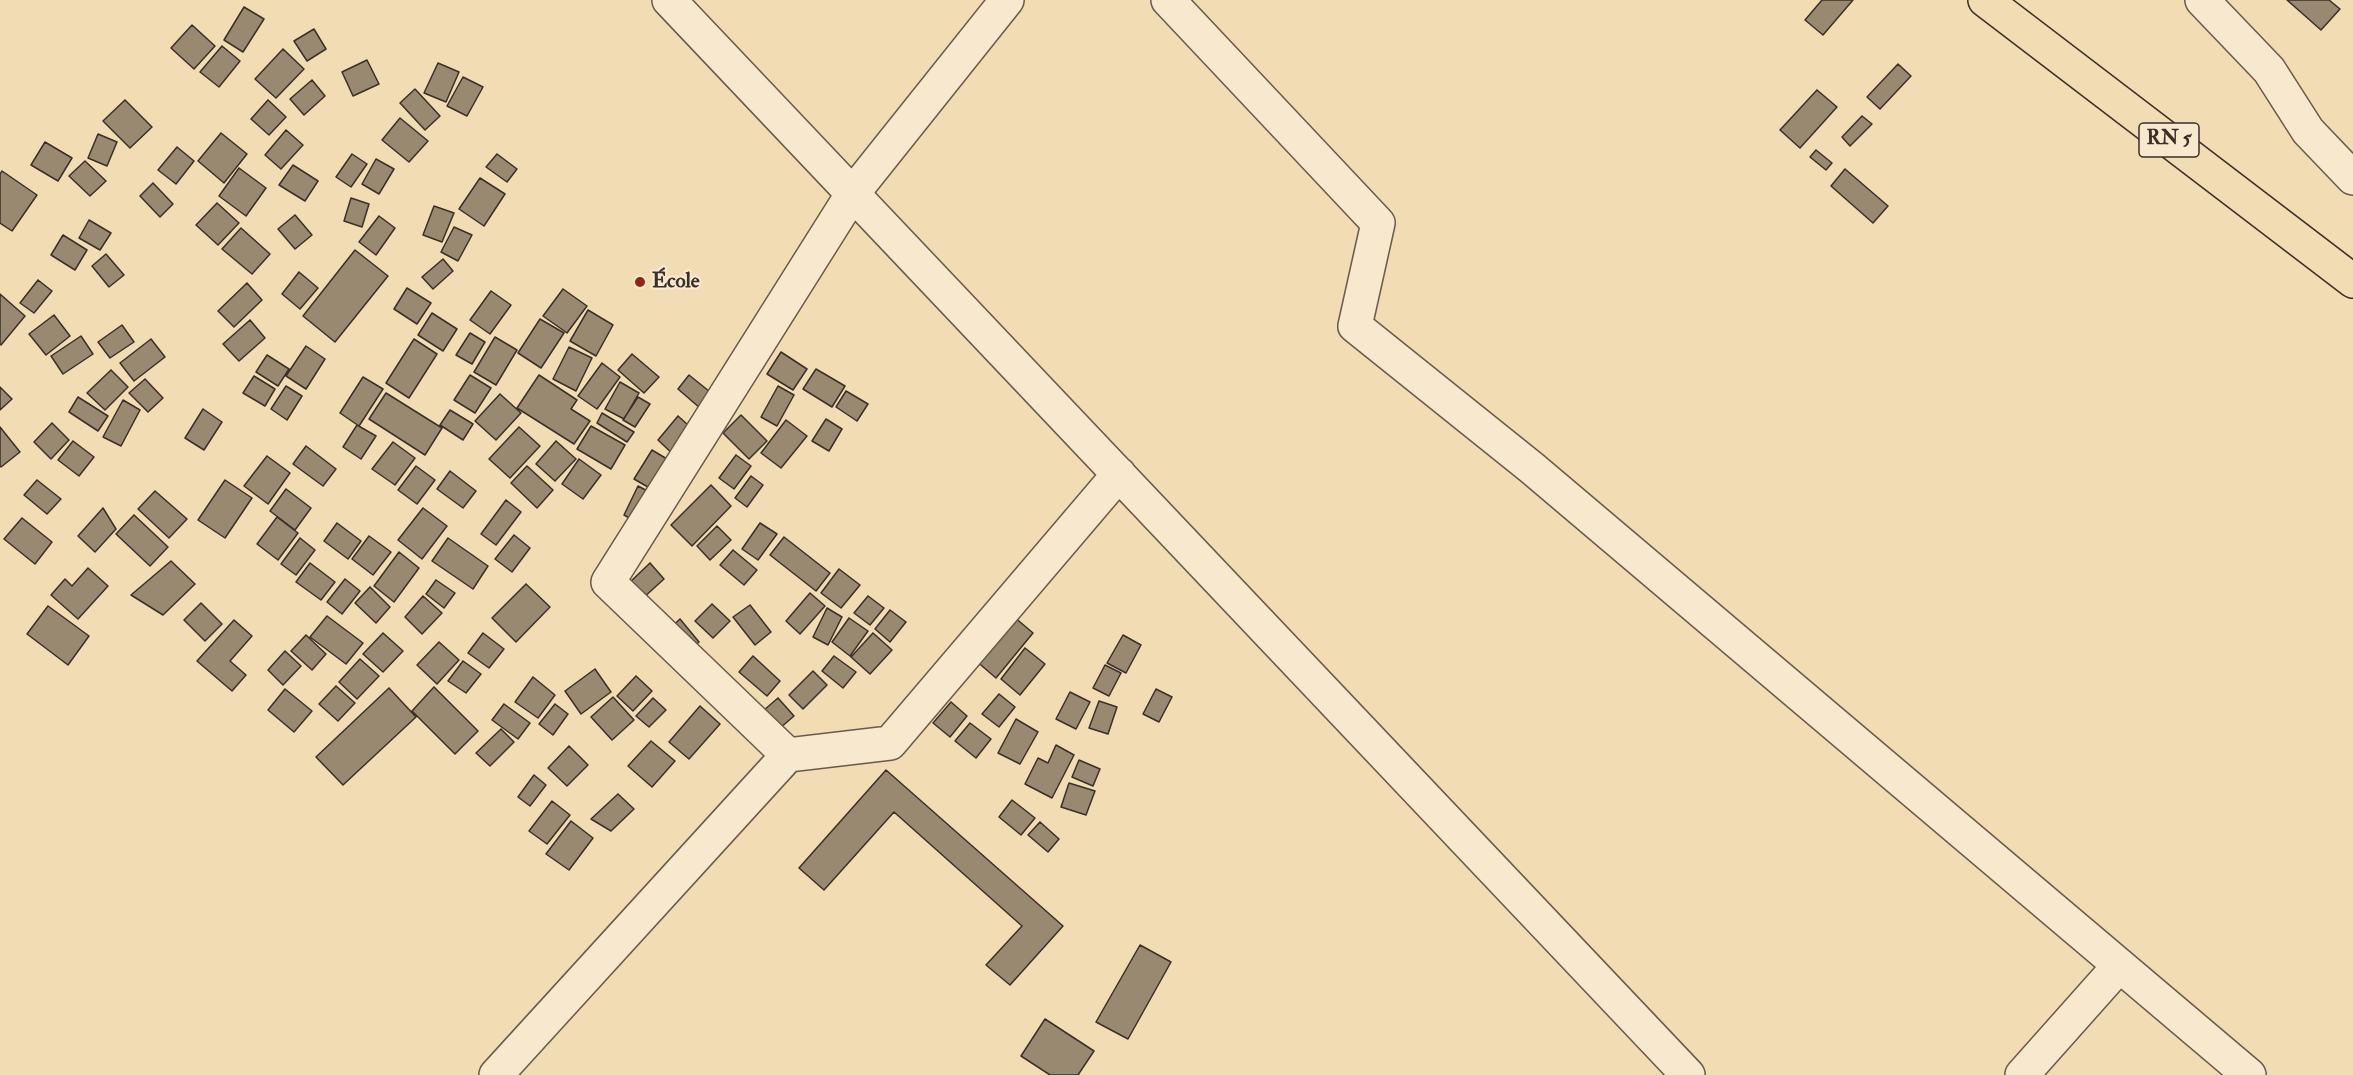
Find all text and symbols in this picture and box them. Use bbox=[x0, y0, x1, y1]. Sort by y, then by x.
road number: RN 5 bbox=[2139, 123, 2199, 157]
place label: École bbox=[652, 269, 700, 295]
marker: École bbox=[633, 275, 647, 289]

